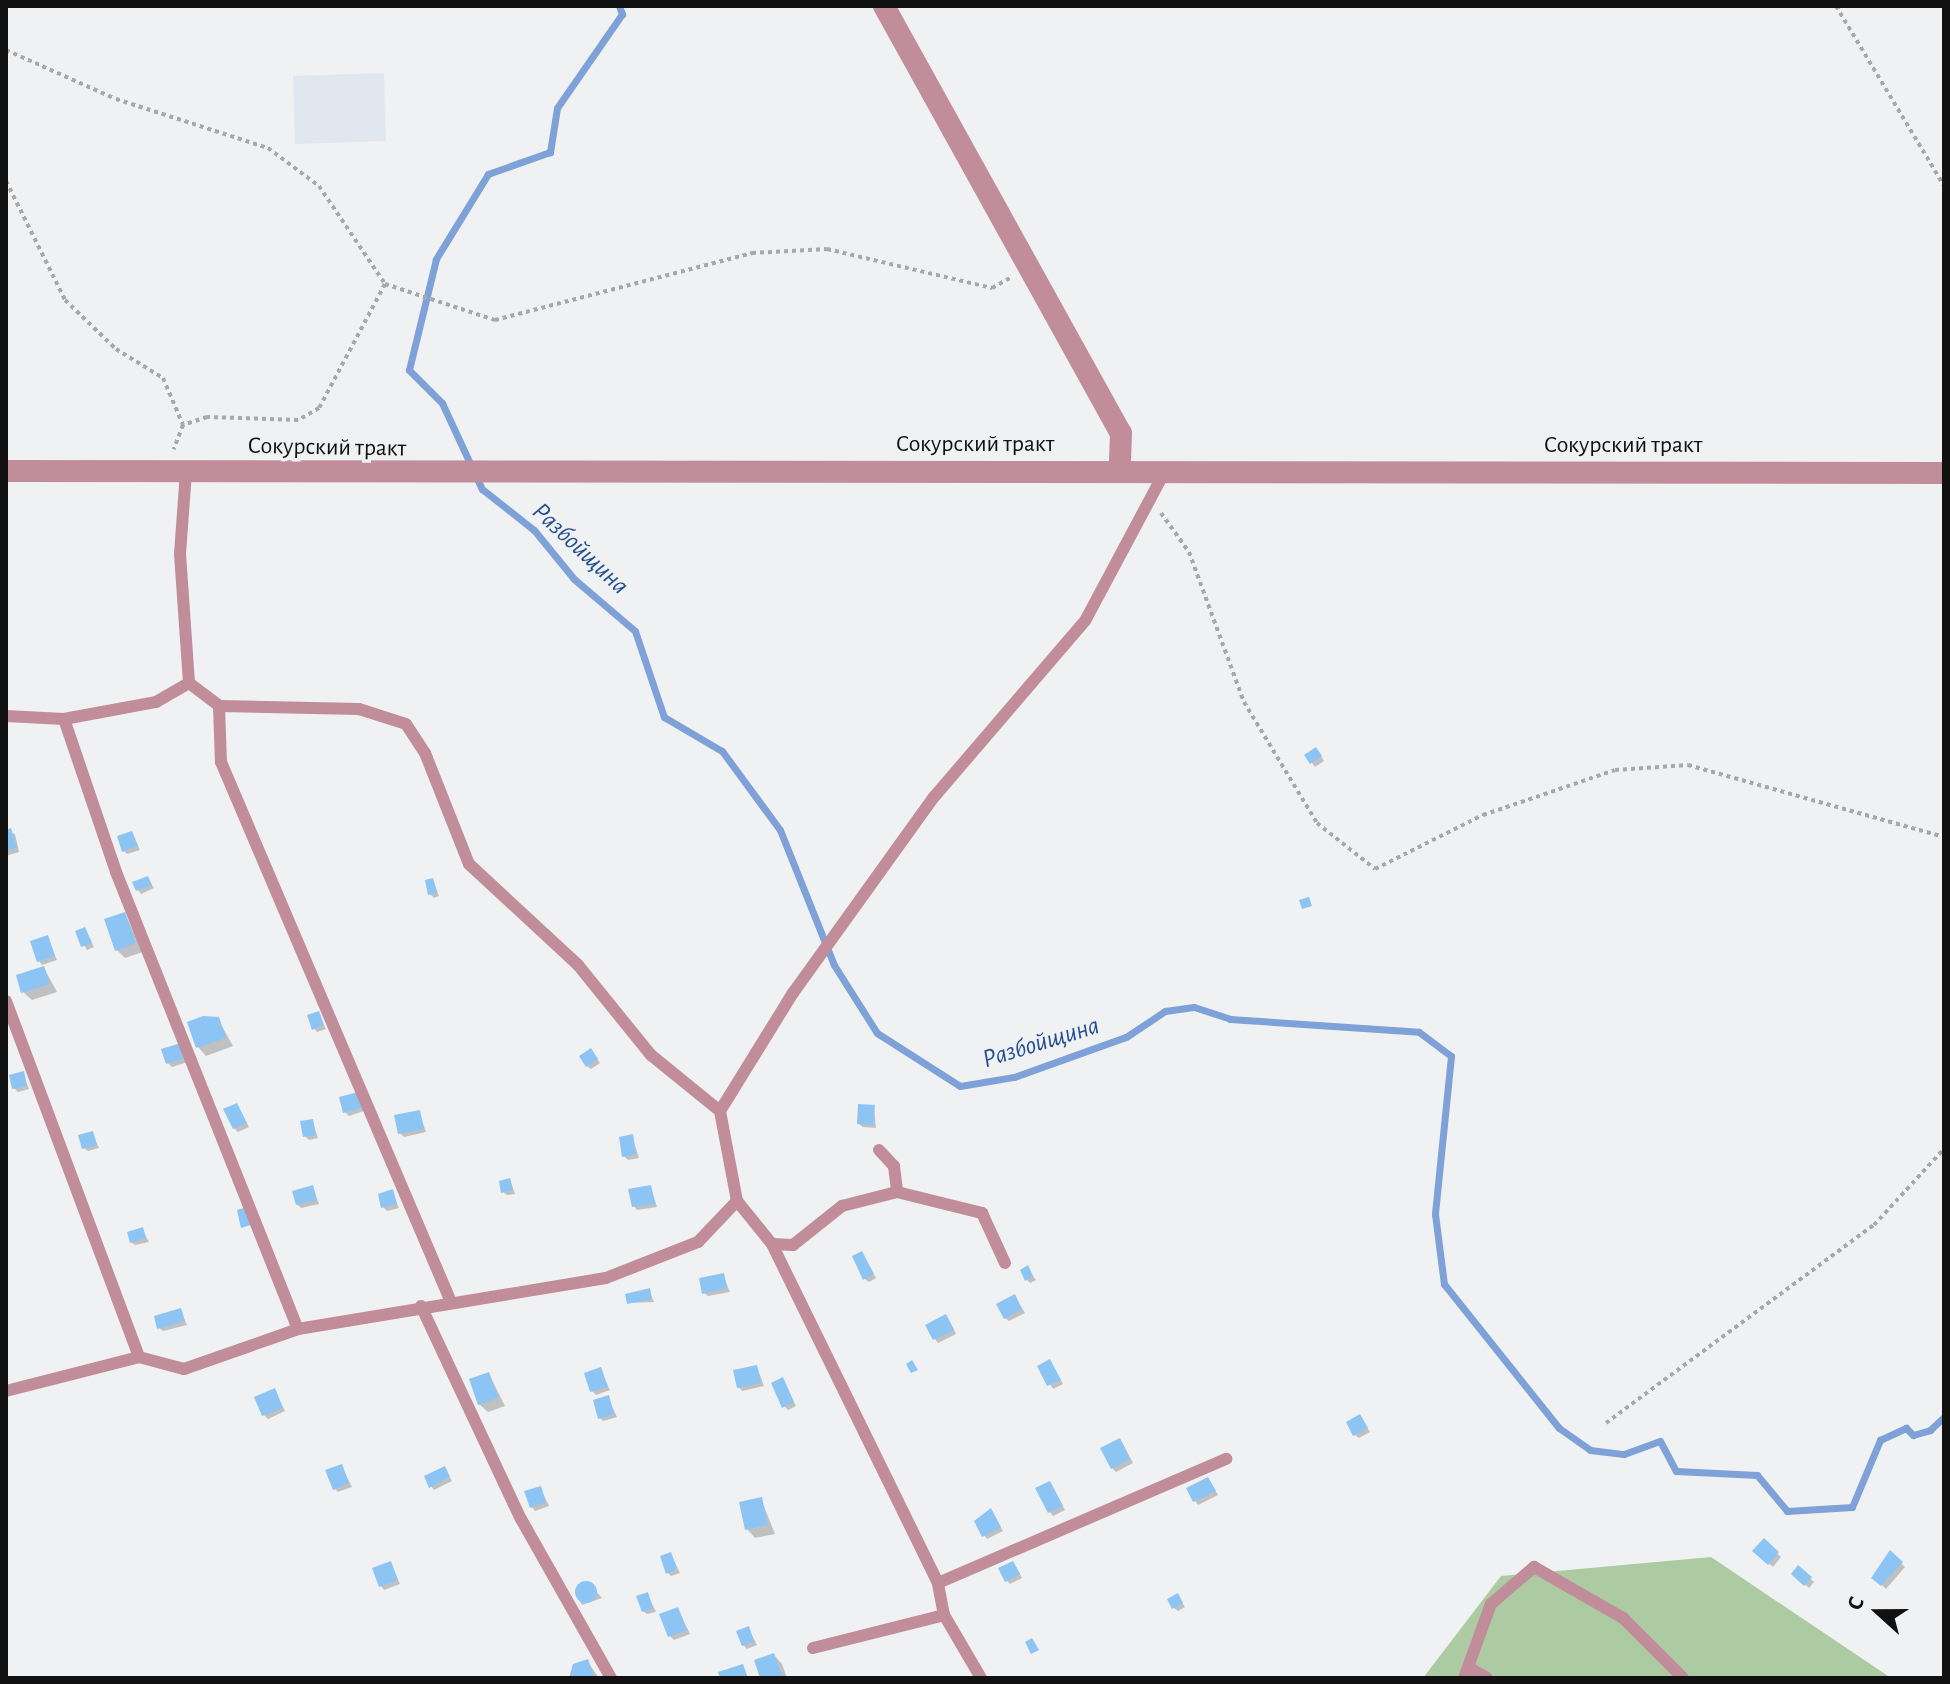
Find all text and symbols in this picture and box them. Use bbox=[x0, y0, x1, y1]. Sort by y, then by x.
street label: Сокурский тракт bbox=[896, 431, 1054, 459]
street label: Сокурский тракт bbox=[247, 432, 407, 464]
street label: Сокурский тракт bbox=[1544, 432, 1702, 460]
water label: Разбойщина bbox=[525, 496, 635, 602]
water label: Разбойщина bbox=[979, 1010, 1103, 1076]
north arrow bbox=[1838, 1572, 1918, 1652]
text: С bbox=[1843, 1594, 1868, 1613]

